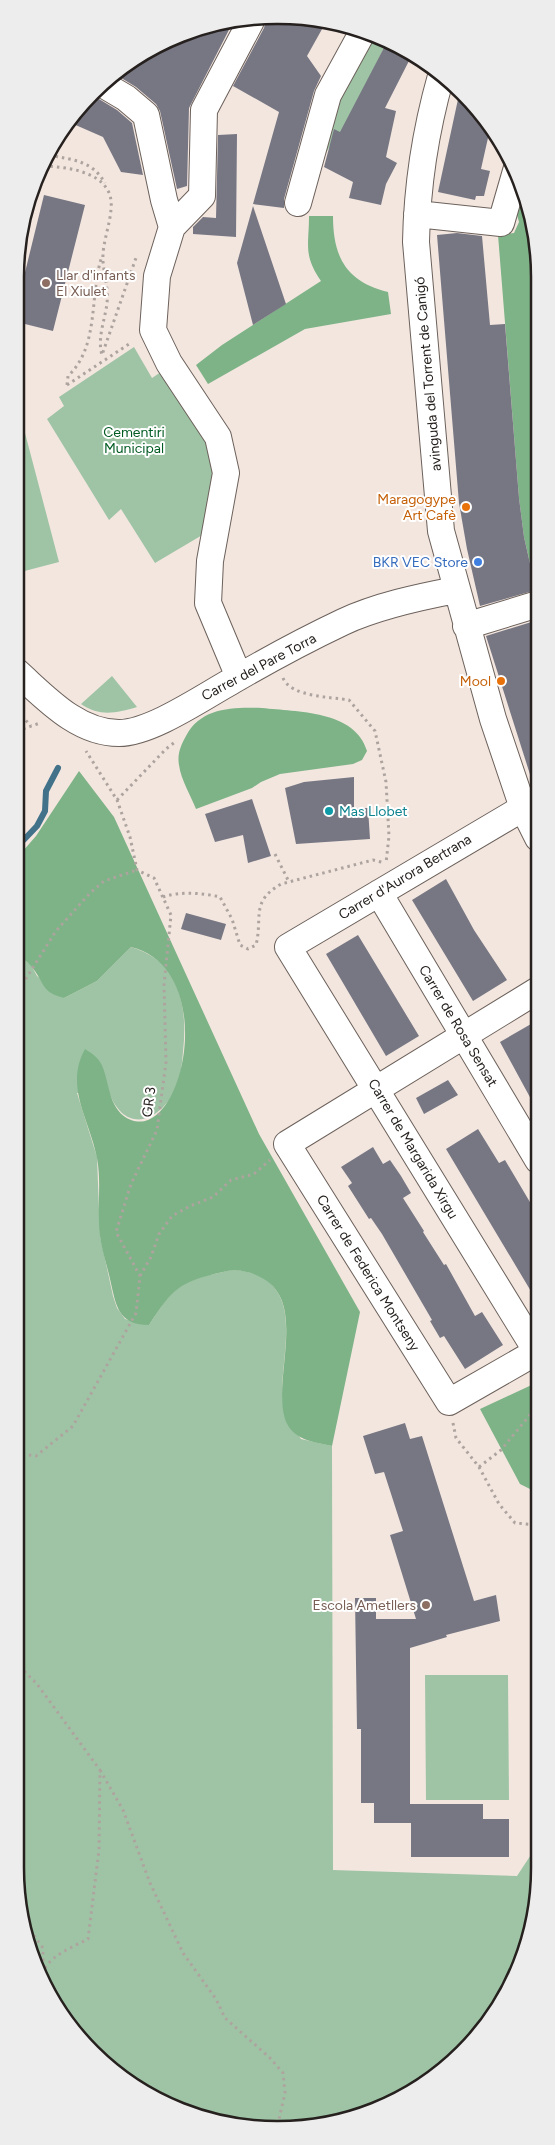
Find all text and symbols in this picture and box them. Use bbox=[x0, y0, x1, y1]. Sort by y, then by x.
place label: Llar d'infants El Xiulet bbox=[56, 267, 136, 300]
street label: avinguda del Torrent de Canigó bbox=[411, 276, 445, 472]
marker: Llar d'infants El Xiulet bbox=[40, 277, 52, 289]
park label: Cementiri Municipal bbox=[103, 424, 165, 457]
place label: Maragogype Art Cafè bbox=[377, 491, 456, 524]
marker: Maragogype Art Cafè bbox=[460, 501, 472, 513]
place label: BKR VEC Store bbox=[373, 554, 468, 571]
marker: BKR VEC Store bbox=[472, 556, 484, 568]
street label: Carrer del Pare Torra bbox=[199, 630, 319, 704]
place label: Mool bbox=[460, 673, 491, 690]
marker: Mool bbox=[495, 675, 507, 687]
place label: Mas Llobet bbox=[339, 803, 408, 820]
marker: Mas Llobet bbox=[323, 805, 335, 817]
street label: Carrer d'Aurora Bertrana bbox=[335, 831, 475, 923]
street label: Carrer de Rosa Sensat bbox=[415, 962, 501, 1090]
street label: Carrer de Margarida Xirgu bbox=[364, 1076, 462, 1222]
street label: GR 3 bbox=[139, 1086, 159, 1118]
street label: Carrer de Federica Montseny bbox=[313, 1192, 424, 1355]
place label: Escola Ametllers bbox=[312, 1597, 416, 1614]
marker: Escola Ametllers bbox=[420, 1599, 432, 1611]

